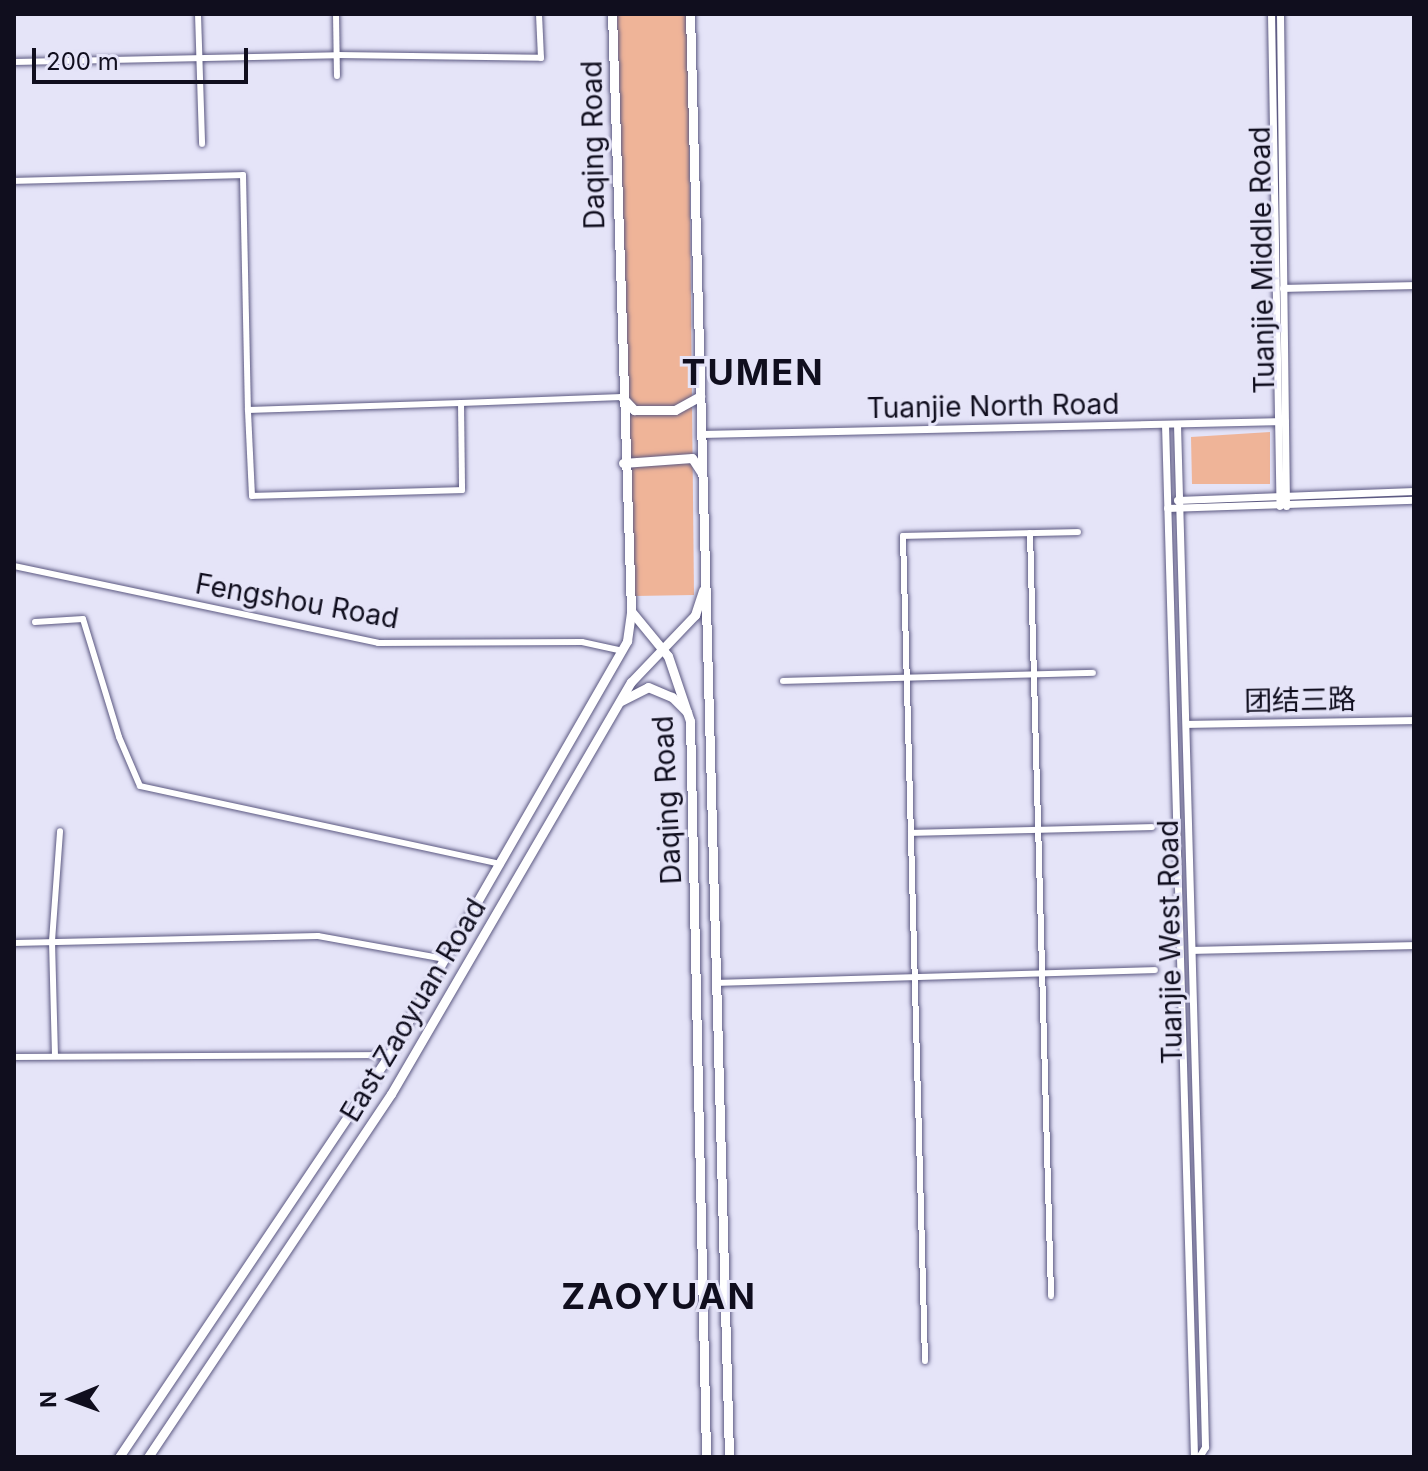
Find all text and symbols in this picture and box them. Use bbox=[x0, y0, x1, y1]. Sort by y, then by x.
scale bar bbox=[36, 32, 252, 82]
text: 200 m bbox=[46, 47, 119, 76]
street label: Daqing Road bbox=[575, 60, 611, 230]
street label: Tuanjie Middle Road bbox=[1243, 126, 1281, 394]
district label: TUMEN bbox=[681, 351, 825, 395]
street label: Tuanjie North Road bbox=[866, 387, 1120, 425]
street label: Fengshou Road bbox=[193, 567, 401, 635]
street label: 团结三路 bbox=[1244, 682, 1356, 718]
street label: Daqing Road bbox=[646, 715, 688, 885]
street label: Tuanjie West Road bbox=[1151, 820, 1189, 1064]
street label: East Zaoyuan Road bbox=[333, 893, 493, 1127]
district label: ZAOYUAN bbox=[561, 1275, 757, 1319]
north arrow bbox=[32, 1359, 112, 1439]
text: N bbox=[35, 1391, 61, 1408]

